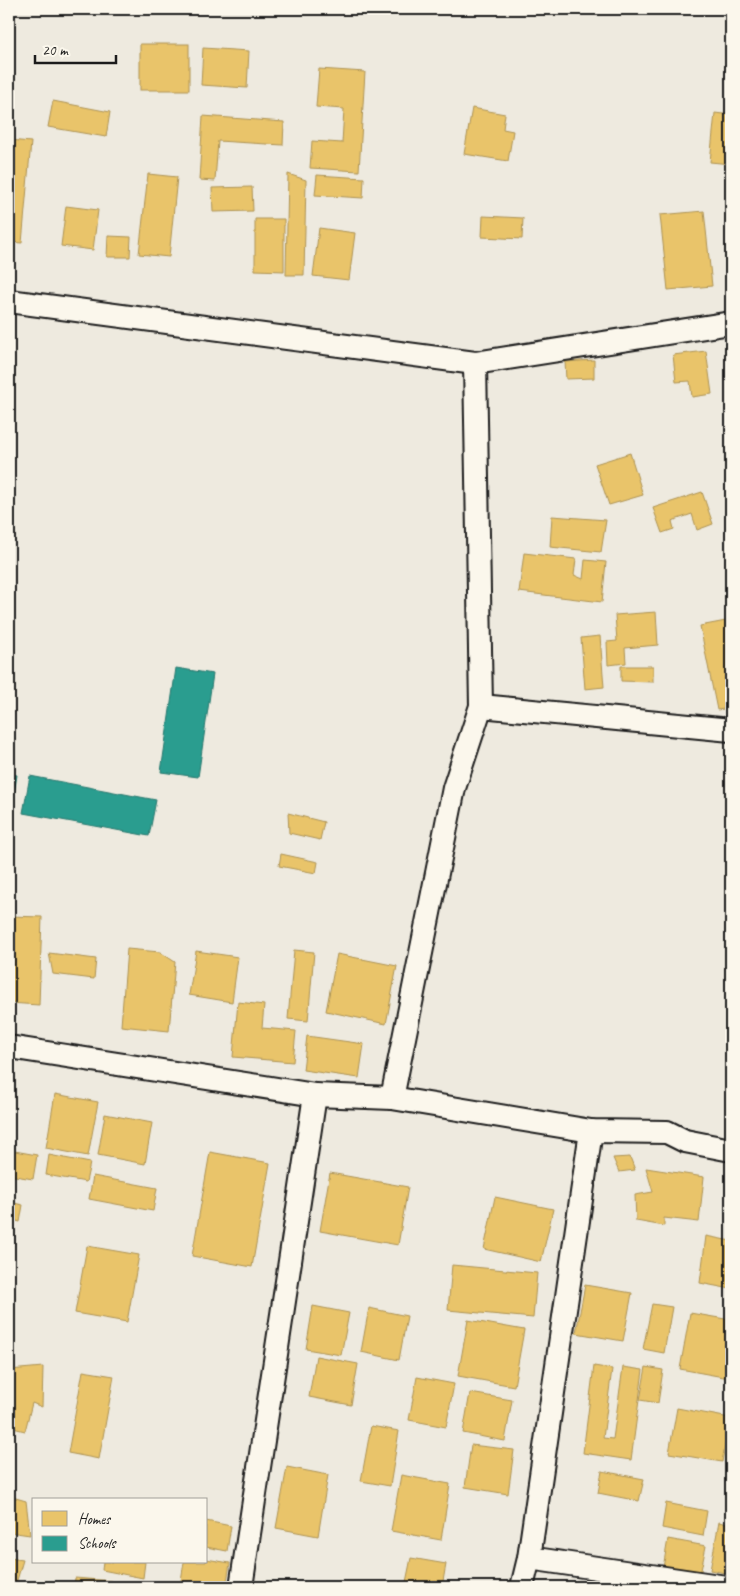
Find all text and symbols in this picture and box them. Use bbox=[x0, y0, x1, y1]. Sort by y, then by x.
scale bar bbox=[35, 32, 116, 64]
text: 20 m bbox=[42, 41, 69, 60]
legend bbox=[32, 1498, 208, 1564]
text: Homes bbox=[78, 1510, 112, 1529]
text: Schools bbox=[78, 1534, 117, 1553]

